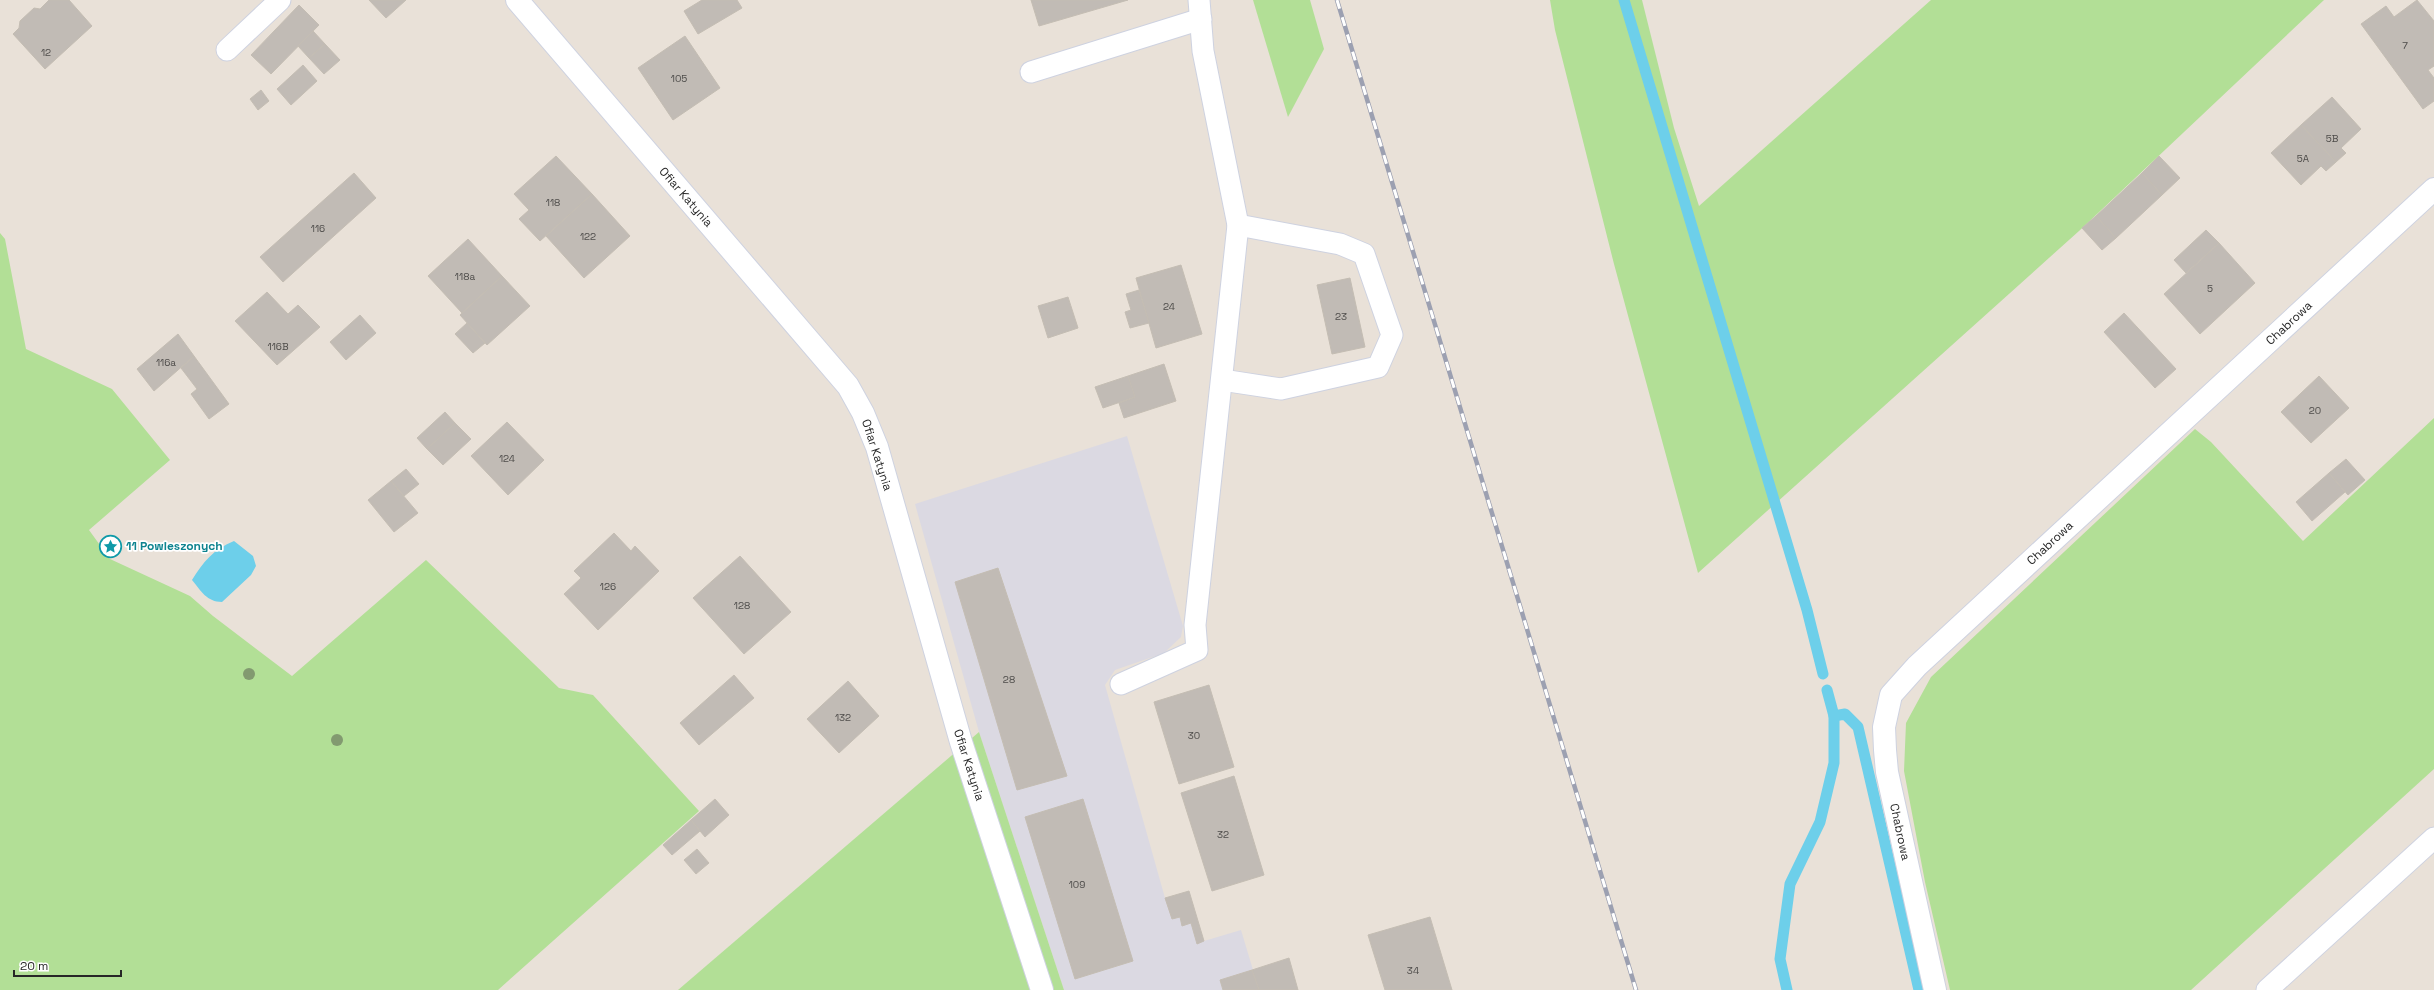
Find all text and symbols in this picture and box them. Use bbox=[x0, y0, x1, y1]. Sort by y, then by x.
house number: 7 bbox=[2402, 39, 2408, 52]
house number: 12 bbox=[41, 46, 51, 59]
house number: 105 bbox=[671, 72, 687, 85]
house number: 5B bbox=[2326, 132, 2339, 145]
house number: 5A bbox=[2297, 152, 2310, 165]
street label: Ofiar Katynia bbox=[656, 164, 717, 230]
house number: 118 bbox=[546, 196, 560, 209]
house number: 116 bbox=[311, 222, 325, 235]
house number: 122 bbox=[580, 230, 596, 243]
house number: 118a bbox=[455, 270, 475, 283]
house number: 5 bbox=[2207, 282, 2213, 295]
street label: Chabrowa bbox=[2262, 297, 2316, 349]
house number: 24 bbox=[1163, 300, 1175, 313]
house number: 23 bbox=[1335, 310, 1347, 323]
house number: 116B bbox=[267, 340, 289, 353]
house number: 116a bbox=[156, 356, 176, 369]
house number: 20 bbox=[2309, 404, 2321, 417]
street label: Ofiar Katynia bbox=[858, 417, 896, 493]
house number: 124 bbox=[499, 452, 515, 465]
street label: Chabrowa bbox=[2023, 517, 2077, 569]
place icon: 11 Powieszonych bbox=[98, 533, 124, 559]
place label: 11 Powieszonych bbox=[126, 538, 223, 554]
house number: 126 bbox=[600, 580, 616, 593]
house number: 128 bbox=[734, 599, 750, 612]
house number: 28 bbox=[1003, 673, 1015, 686]
house number: 132 bbox=[835, 711, 851, 724]
street label: Ofiar Katynia bbox=[950, 727, 988, 803]
house number: 30 bbox=[1188, 729, 1200, 742]
street label: Chabrowa bbox=[1886, 802, 1914, 862]
house number: 32 bbox=[1217, 828, 1229, 841]
house number: 109 bbox=[1069, 878, 1085, 891]
scale bar bbox=[14, 952, 121, 978]
text: 20 m bbox=[20, 958, 48, 974]
house number: 34 bbox=[1407, 964, 1419, 977]

